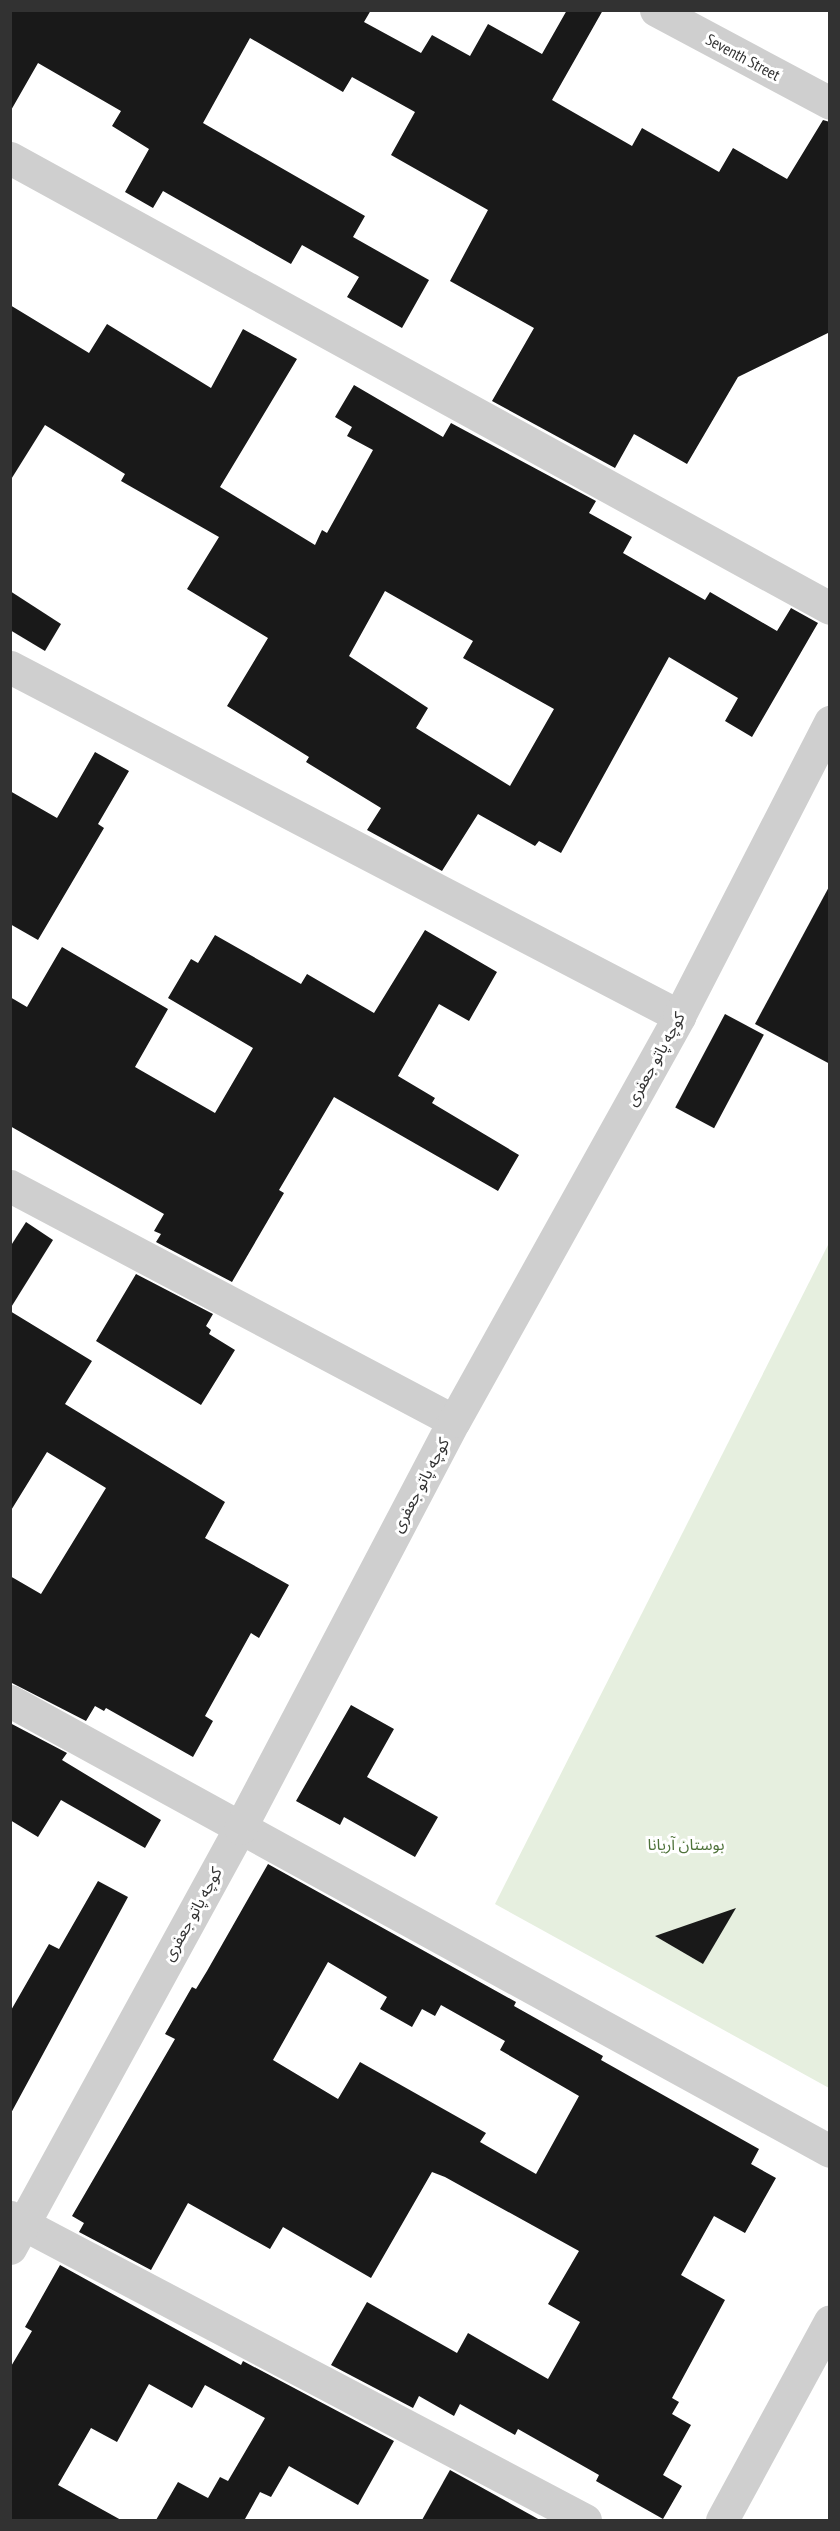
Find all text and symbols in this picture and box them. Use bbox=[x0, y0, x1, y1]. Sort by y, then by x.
street label: Seventh Street bbox=[703, 30, 783, 84]
street label: کوچه پاتو جعفری bbox=[621, 1009, 689, 1109]
street label: کوچه پاتو جعفری bbox=[387, 1435, 453, 1535]
park label: بوستان آریانا bbox=[648, 1834, 724, 1854]
street label: کوچه پاتو جعفری bbox=[158, 1864, 226, 1964]

